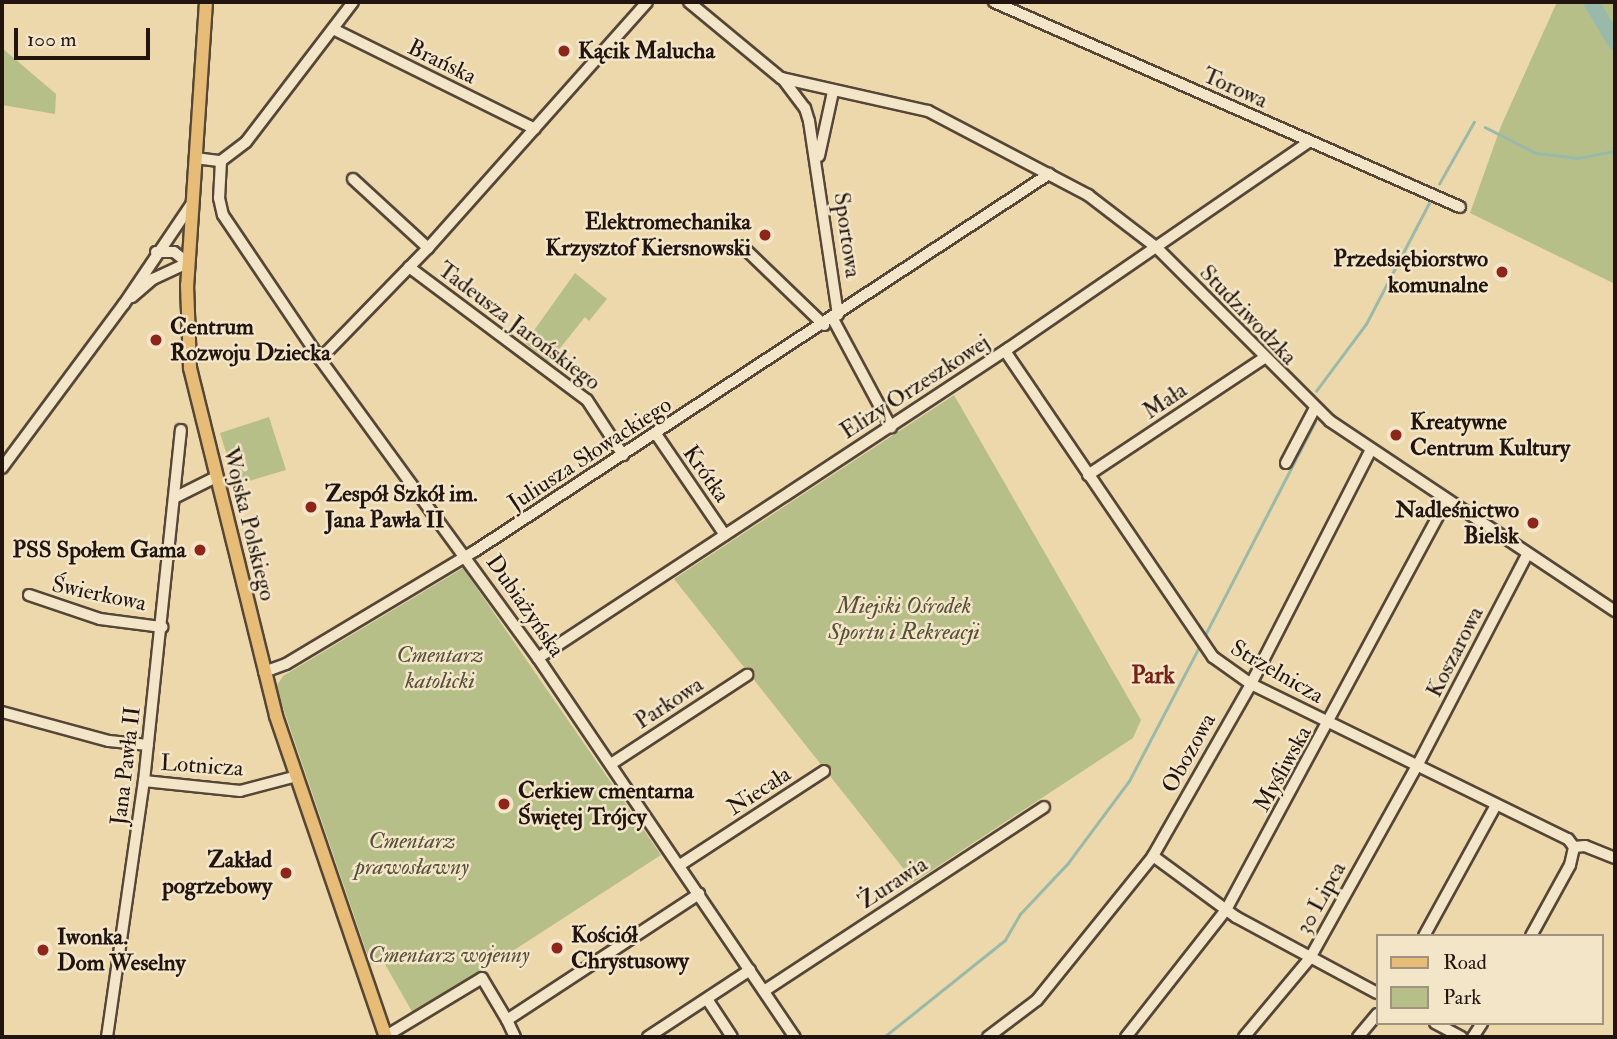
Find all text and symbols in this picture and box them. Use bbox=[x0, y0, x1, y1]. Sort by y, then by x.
scale bar bbox=[18, 14, 154, 58]
text: 100 m bbox=[27, 26, 77, 53]
street label: Brańska bbox=[403, 34, 481, 90]
place label: Kącik Malucha bbox=[578, 37, 715, 65]
marker: Kącik Malucha bbox=[556, 43, 572, 59]
street label: Torowa bbox=[1198, 62, 1272, 114]
street label: Sportowa bbox=[827, 191, 867, 279]
place label: Elektromechanika Krzysztof Kiersnowski bbox=[545, 208, 751, 262]
marker: Elektromechanika Krzysztof Kiersnowski bbox=[757, 227, 773, 243]
place label: Przedsiębiorstwo komunalne bbox=[1333, 245, 1488, 299]
street label: Tadeusza Jarońskiego bbox=[432, 256, 606, 396]
street label: Studziwodzka bbox=[1193, 259, 1303, 371]
marker: Przedsiębiorstwo komunalne bbox=[1494, 264, 1510, 280]
place label: Centrum Rozwoju Dziecka bbox=[170, 313, 331, 367]
street label: Elizy Orzeszkowej bbox=[835, 329, 995, 445]
marker: Centrum Rozwoju Dziecka bbox=[148, 332, 164, 348]
street label: Mała bbox=[1138, 376, 1192, 426]
street label: Juliusza Słowackiego bbox=[503, 391, 677, 517]
place label: Kreatywne Centrum Kultury bbox=[1410, 408, 1570, 462]
marker: Kreatywne Centrum Kultury bbox=[1388, 427, 1404, 443]
street label: Krótka bbox=[677, 440, 735, 508]
street label: Wojska Polskiego bbox=[217, 444, 281, 604]
place label: Zespół Szkół im. Jana Pawła II bbox=[325, 480, 478, 534]
place label: Nadleśnictwo Bielsk bbox=[1395, 496, 1519, 550]
marker: Zespół Szkół im. Jana Pawła II bbox=[303, 499, 319, 515]
marker: Nadleśnictwo Bielsk bbox=[1525, 515, 1541, 531]
place label: PSS Społem Gama bbox=[13, 536, 186, 564]
marker: PSS Społem Gama bbox=[192, 542, 208, 558]
street label: Dubiażyńska bbox=[480, 550, 570, 662]
street label: Świerkowa bbox=[49, 571, 149, 617]
park label: Miejski Ośrodek Sportu i Rekreacji bbox=[828, 592, 980, 646]
street label: Koszarowa bbox=[1420, 602, 1490, 702]
street label: Strzelnicza bbox=[1225, 634, 1329, 710]
park label: Cmentarz katolicki bbox=[396, 641, 484, 695]
district label: Park bbox=[1131, 662, 1175, 690]
street label: Parkowa bbox=[630, 671, 708, 735]
street label: Jana Pawła II bbox=[105, 705, 147, 827]
street label: Obozowa bbox=[1156, 708, 1222, 798]
street label: Myśliwska bbox=[1248, 721, 1318, 817]
street label: Lotnicza bbox=[160, 749, 244, 783]
street label: Niecała bbox=[722, 760, 796, 822]
place label: Cerkiew cmentarna Świętej Trójcy bbox=[518, 777, 694, 831]
marker: Cerkiew cmentarna Świętej Trójcy bbox=[496, 796, 512, 812]
park label: Cmentarz prawosławny bbox=[355, 827, 469, 881]
place label: Zakład pogrzebowy bbox=[162, 846, 272, 900]
street label: Żurawia bbox=[853, 851, 933, 915]
street label: 30 Lipca bbox=[1290, 857, 1352, 939]
marker: Zakład pogrzebowy bbox=[278, 865, 294, 881]
place label: Kościół Chrystusowy bbox=[571, 921, 689, 975]
place label: Iwonka. Dom Weselny bbox=[57, 923, 186, 977]
legend bbox=[1376, 934, 1603, 1025]
marker: Kościół Chrystusowy bbox=[549, 940, 565, 956]
park label: Cmentarz wojenny bbox=[368, 941, 530, 969]
marker: Iwonka. Dom Weselny bbox=[35, 942, 51, 958]
text: Road bbox=[1443, 949, 1487, 976]
text: Park bbox=[1443, 984, 1481, 1011]

